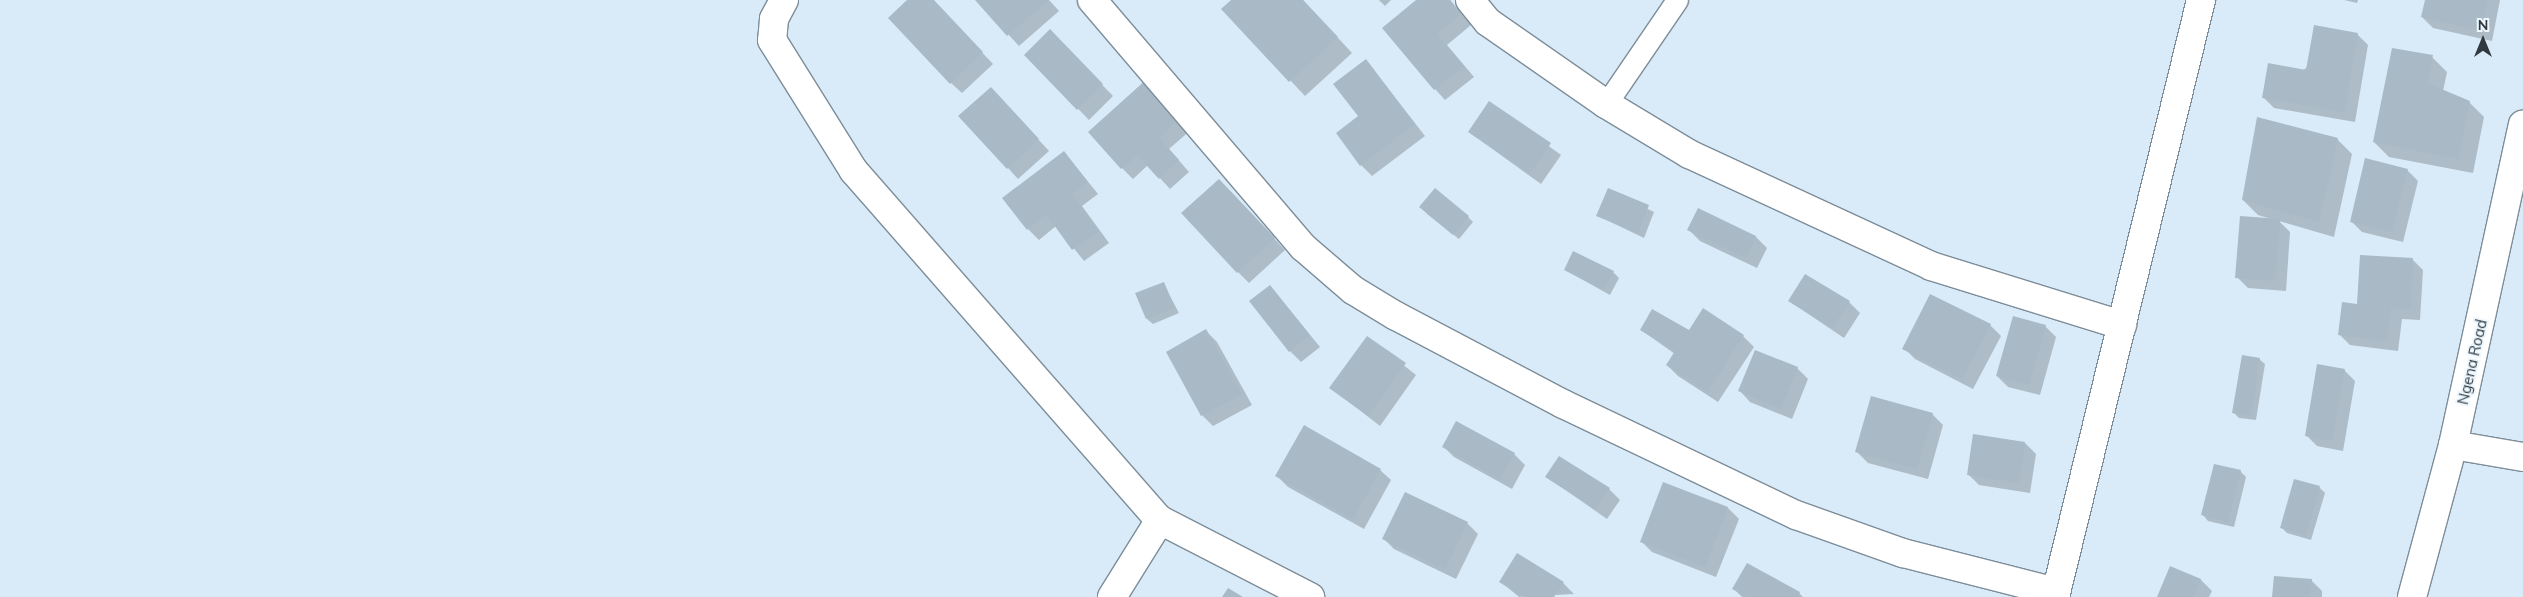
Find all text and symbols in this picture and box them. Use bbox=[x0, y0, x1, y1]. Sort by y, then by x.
north arrow bbox=[2458, 15, 2508, 65]
text: N bbox=[2478, 16, 2488, 34]
street label: Ngena Road bbox=[2453, 318, 2491, 406]

